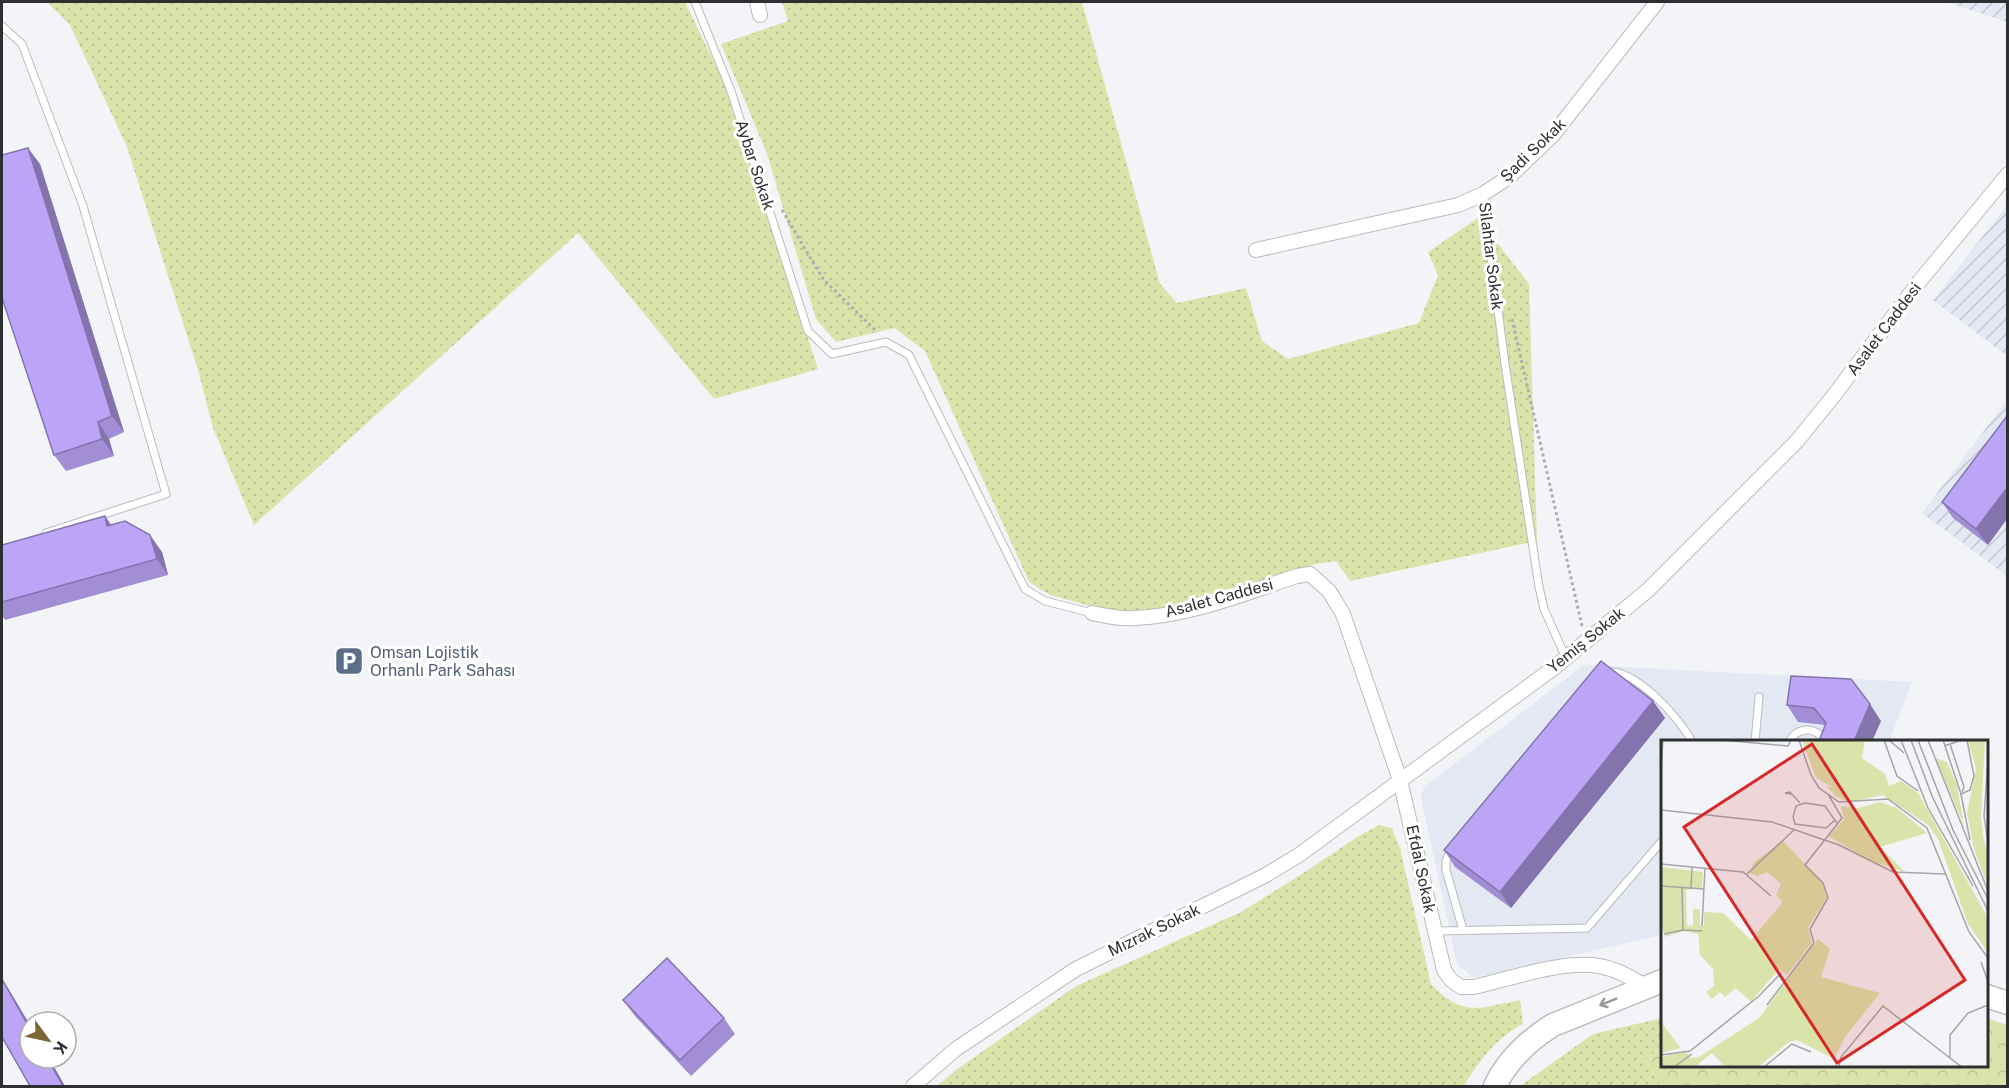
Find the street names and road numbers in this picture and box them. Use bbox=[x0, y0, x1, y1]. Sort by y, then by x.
street label: Şadi Sokak bbox=[1496, 114, 1570, 186]
street label: Aybar Sokak bbox=[731, 117, 779, 213]
street label: Silahtar Sokak bbox=[1475, 201, 1507, 311]
street label: Asalet Caddesi bbox=[1843, 279, 1925, 379]
street label: Asalet Caddesi bbox=[1163, 574, 1275, 622]
street label: Yemiş Sokak bbox=[1544, 603, 1628, 677]
street label: Efdal Sokak bbox=[1402, 823, 1440, 915]
street label: Mızrak Sokak bbox=[1105, 900, 1203, 960]

